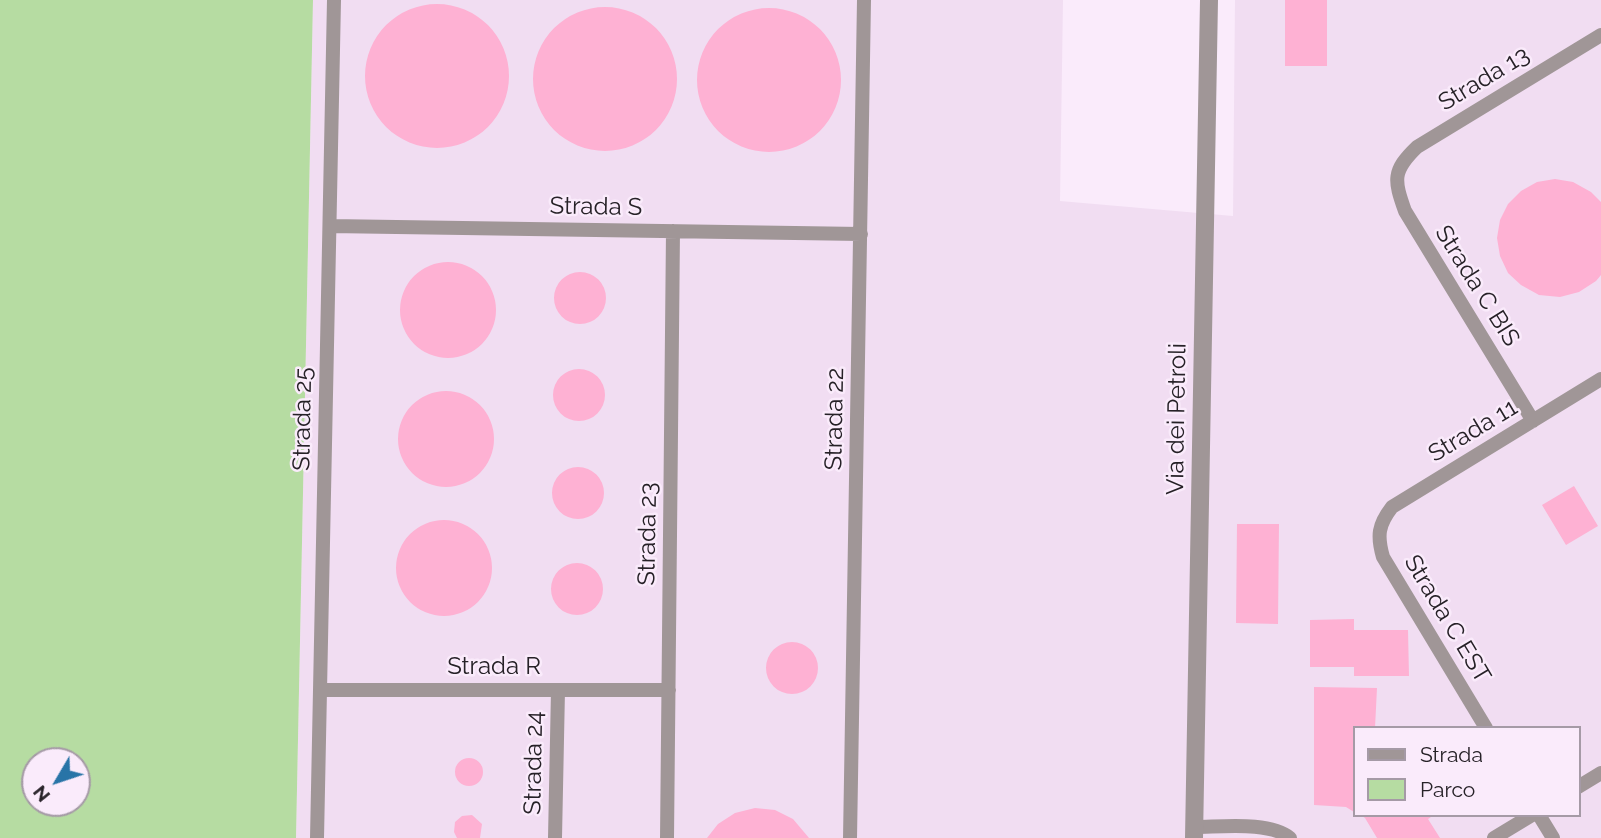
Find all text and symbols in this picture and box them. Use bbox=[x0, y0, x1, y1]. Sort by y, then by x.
street label: Strada 13 bbox=[1433, 41, 1535, 117]
street label: Strada S bbox=[549, 192, 643, 222]
street label: Strada C BIS bbox=[1428, 220, 1526, 352]
street label: Via dei Petroli bbox=[1161, 343, 1193, 495]
street label: Strada 25 bbox=[288, 367, 318, 471]
street label: Strada 22 bbox=[820, 367, 850, 471]
street label: Strada 11 bbox=[1423, 393, 1523, 469]
street label: Strada 23 bbox=[633, 482, 663, 586]
street label: Strada C EST bbox=[1398, 550, 1496, 688]
street label: Strada R bbox=[447, 653, 541, 681]
street label: Strada 24 bbox=[519, 711, 549, 815]
legend bbox=[1352, 726, 1580, 817]
text: Strada bbox=[1420, 742, 1483, 767]
north arrow bbox=[21, 747, 91, 817]
text: Parco bbox=[1420, 777, 1475, 802]
text: N bbox=[28, 781, 54, 807]

